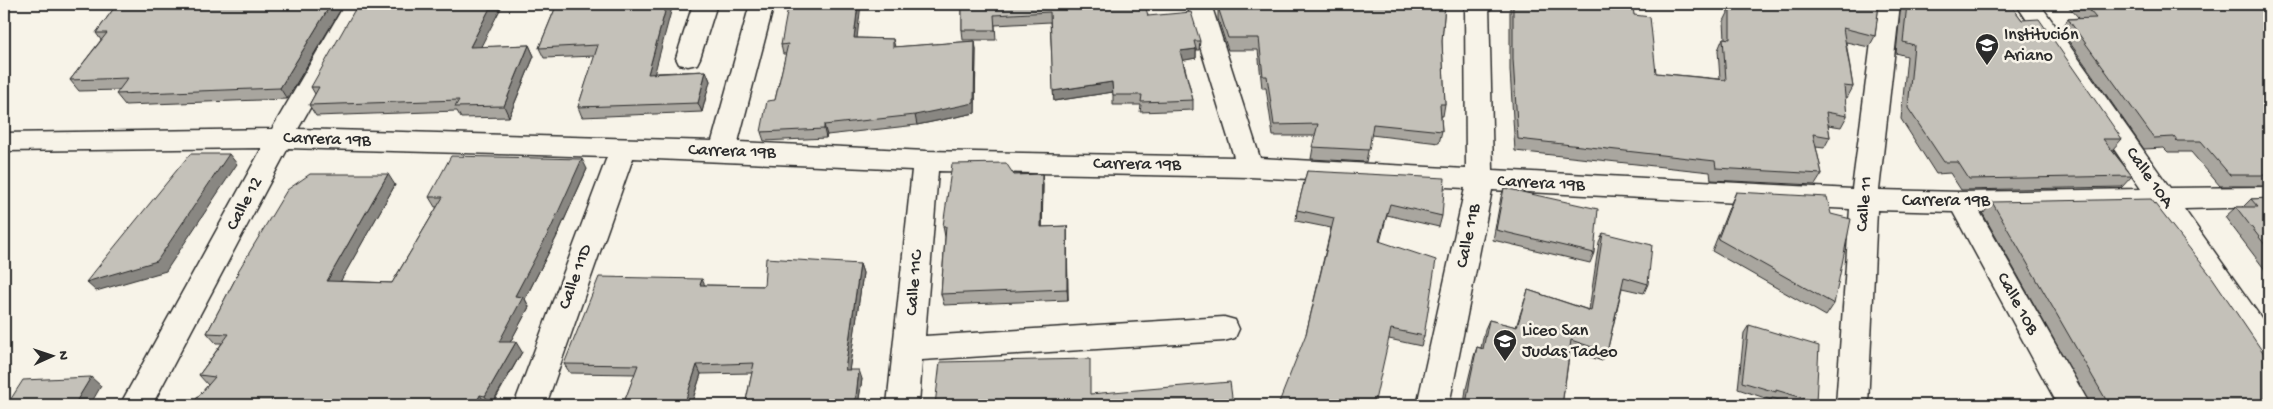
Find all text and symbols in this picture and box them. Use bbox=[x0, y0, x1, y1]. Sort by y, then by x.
place label: Institución Ariano bbox=[2004, 25, 2079, 67]
school or university icon: Institución Ariano bbox=[1974, 32, 2000, 66]
street label: Carrera 19B bbox=[283, 128, 372, 152]
street label: Carrera 19B bbox=[688, 140, 777, 164]
street label: Calle 10A bbox=[2121, 144, 2178, 214]
street label: Carrera 19B bbox=[1093, 154, 1182, 176]
street label: Carrera 19B bbox=[1497, 171, 1586, 197]
street label: Calle 12 bbox=[222, 174, 268, 234]
street label: Calle 11 bbox=[1852, 175, 1878, 233]
street label: Carrera 19B bbox=[1902, 191, 1991, 212]
street label: Calle 11B bbox=[1452, 201, 1486, 270]
street label: Calle 11D bbox=[555, 241, 598, 312]
street label: Calle 11C bbox=[902, 248, 928, 317]
street label: Calle 10B bbox=[1991, 269, 2043, 339]
place label: Liceo San Judas Tadeo bbox=[1522, 321, 1618, 363]
school or university icon: Liceo San Judas Tadeo bbox=[1492, 328, 1518, 362]
north arrow bbox=[28, 332, 78, 382]
text: N bbox=[54, 350, 71, 360]

